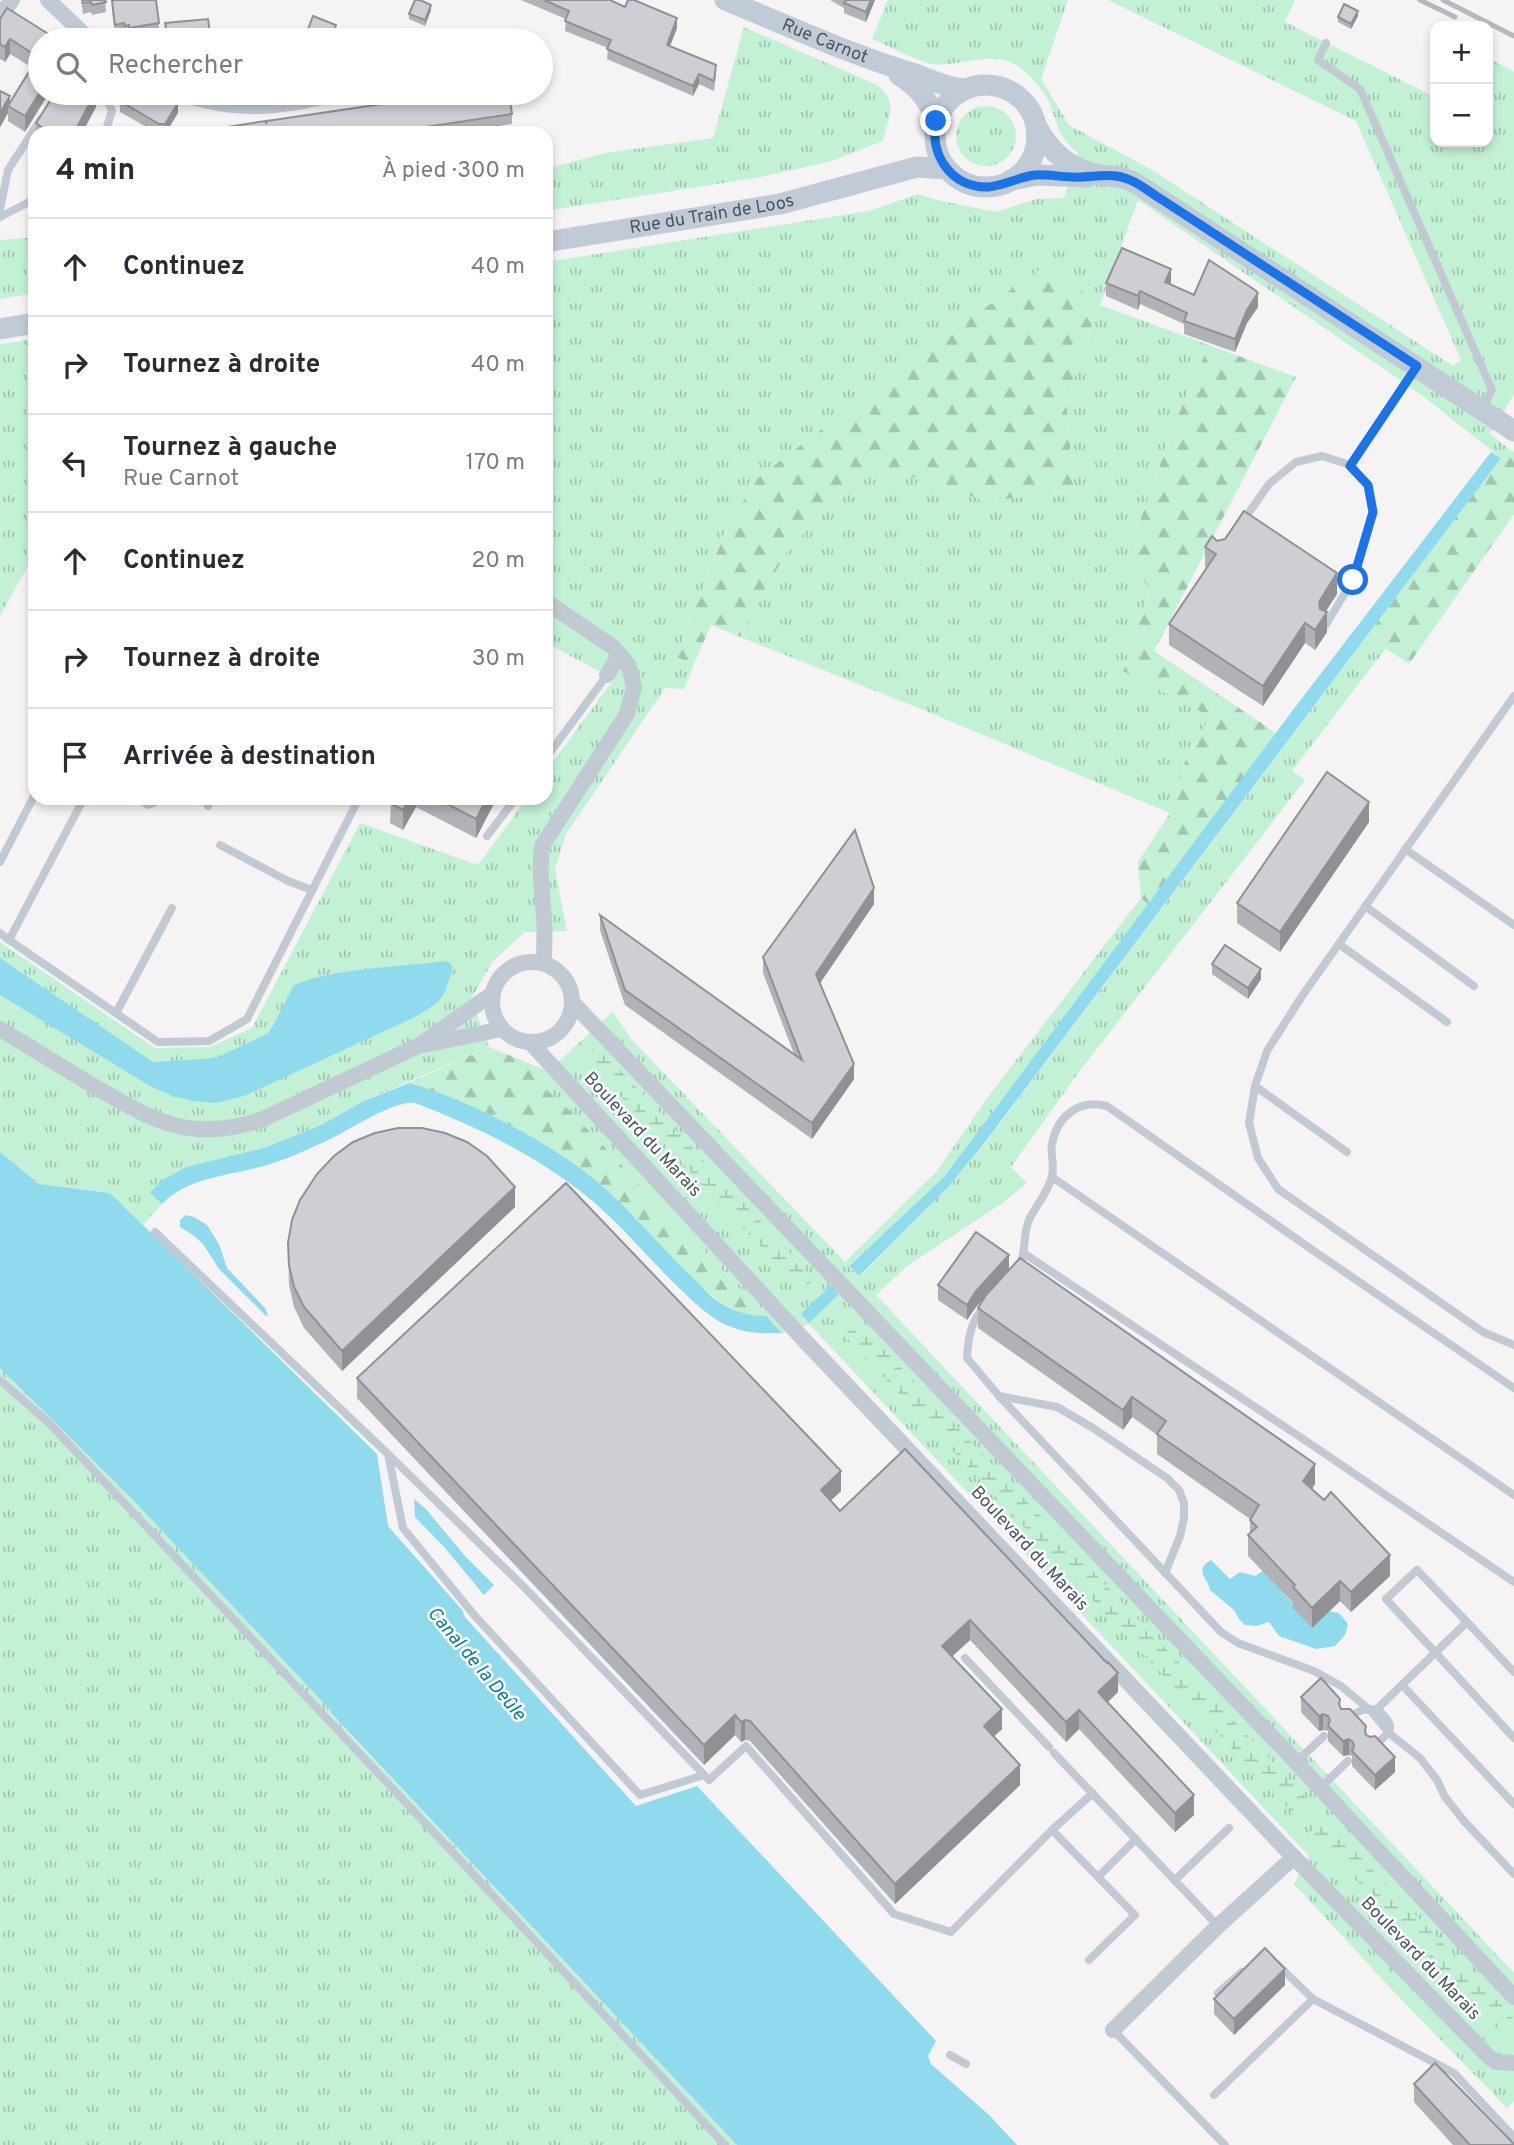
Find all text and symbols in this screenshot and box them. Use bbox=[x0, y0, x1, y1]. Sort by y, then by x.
street label: Rue Carnot bbox=[778, 13, 871, 69]
map controls bbox=[1430, 21, 1493, 147]
button: + bbox=[1430, 21, 1493, 84]
search box bbox=[28, 28, 553, 105]
icon: search bbox=[52, 48, 90, 86]
text: Rechercher bbox=[108, 50, 243, 83]
button: − bbox=[1430, 84, 1493, 147]
route end bbox=[920, 105, 951, 136]
text: 4 min bbox=[56, 153, 135, 190]
text: À pied · 300 m bbox=[382, 157, 525, 186]
street label: Rue du Train de Loos bbox=[628, 189, 797, 240]
icon: ahead bbox=[56, 248, 94, 286]
text: Continuez bbox=[123, 251, 245, 284]
text: 40 m bbox=[471, 253, 525, 282]
icon: right bbox=[56, 346, 94, 384]
text: Tournez à droite bbox=[123, 349, 320, 382]
text: 40 m bbox=[471, 351, 525, 380]
text: Tournez à gauche bbox=[123, 432, 337, 465]
icon: left bbox=[56, 444, 94, 482]
text: 170 m bbox=[466, 449, 525, 478]
text: Rue Carnot bbox=[123, 465, 239, 494]
icon: ahead bbox=[56, 542, 94, 580]
text: Continuez bbox=[123, 545, 245, 578]
text: 20 m bbox=[471, 547, 525, 576]
route start bbox=[1337, 564, 1368, 595]
icon: right bbox=[56, 640, 94, 678]
text: Tournez à droite bbox=[123, 643, 320, 676]
text: 30 m bbox=[472, 645, 525, 674]
icon: arrive bbox=[56, 738, 94, 776]
text: Arrivée à destination bbox=[123, 741, 376, 774]
street label: Boulevard du Marais bbox=[578, 1068, 706, 1202]
street label: Boulevard du Marais bbox=[965, 1482, 1093, 1616]
water label: Canal de la Deûle bbox=[421, 1602, 531, 1726]
street label: Boulevard du Marais bbox=[1355, 1892, 1485, 2026]

